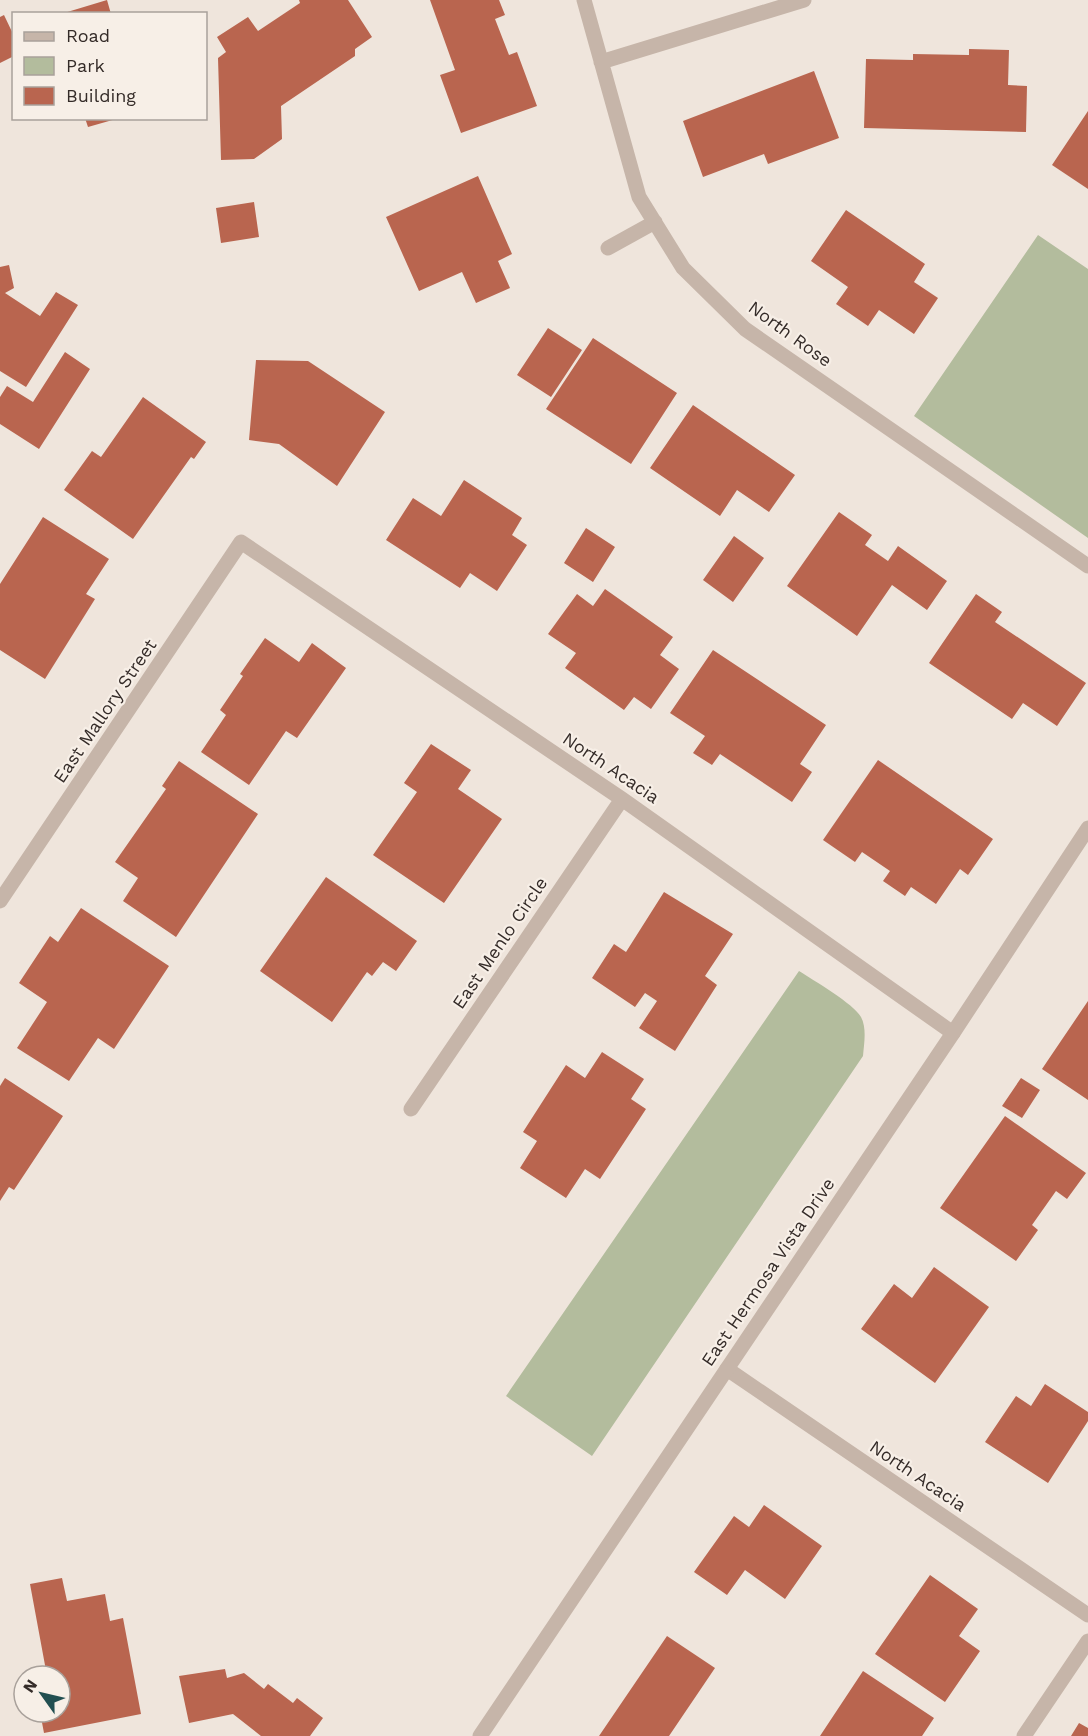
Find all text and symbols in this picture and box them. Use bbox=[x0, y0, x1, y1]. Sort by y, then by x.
legend bbox=[12, 12, 207, 120]
text: Road bbox=[66, 25, 110, 46]
text: Park bbox=[66, 55, 105, 76]
text: Building bbox=[66, 85, 136, 106]
street label: North Rose bbox=[745, 296, 836, 371]
street label: East Mallory Street bbox=[49, 635, 161, 786]
street label: North Acacia bbox=[559, 728, 664, 808]
street label: East Menlo Circle bbox=[448, 873, 551, 1013]
street label: East Hermosa Vista Drive bbox=[697, 1174, 839, 1370]
street label: North Acacia bbox=[866, 1436, 971, 1516]
north arrow bbox=[12, 1664, 72, 1724]
text: N bbox=[19, 1676, 41, 1696]

